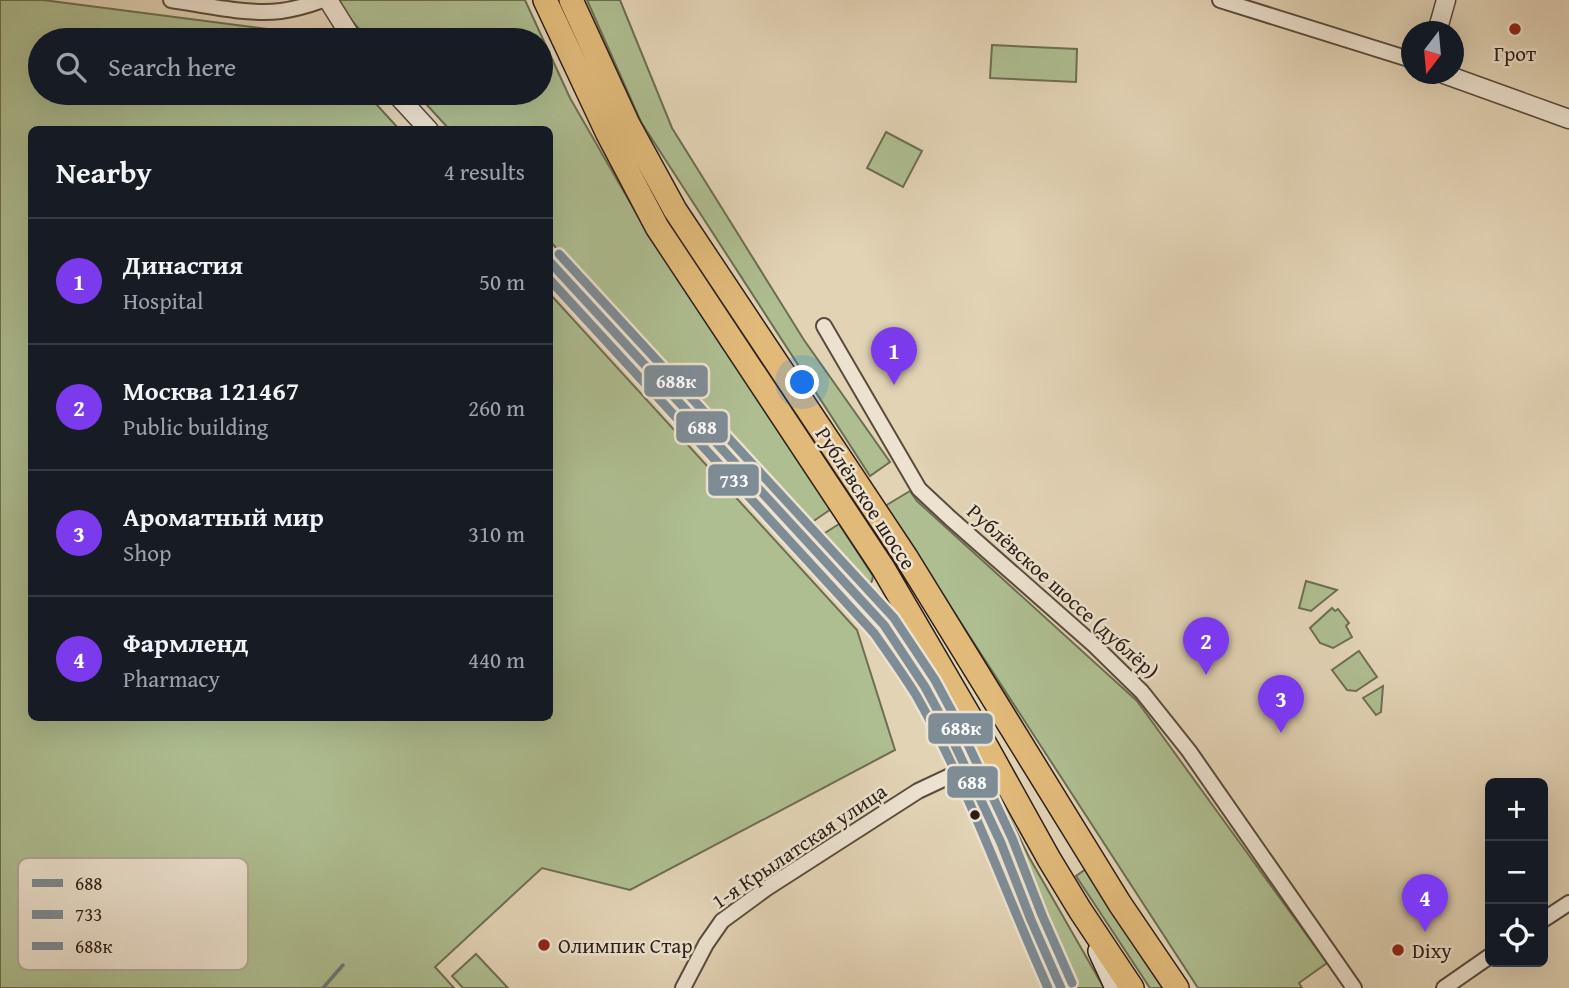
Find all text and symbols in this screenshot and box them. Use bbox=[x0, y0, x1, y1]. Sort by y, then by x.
north arrow bbox=[1401, 21, 1464, 84]
marker: Грот bbox=[1507, 21, 1523, 37]
search box bbox=[28, 28, 553, 105]
place label: Грот bbox=[1494, 38, 1536, 69]
text: Search here bbox=[108, 47, 236, 86]
icon: search bbox=[52, 48, 90, 86]
text: Nearby bbox=[56, 150, 152, 194]
text: 4 results bbox=[444, 155, 525, 188]
text: Династия bbox=[123, 245, 243, 284]
text: 1 bbox=[73, 265, 85, 298]
text: 50 m bbox=[479, 265, 525, 298]
text: Hospital bbox=[123, 284, 203, 317]
pin: 1 bbox=[871, 327, 917, 385]
line badge: 688к bbox=[643, 364, 709, 398]
your location bbox=[785, 365, 819, 399]
text: 688к bbox=[656, 367, 696, 395]
text: Москва 121467 bbox=[123, 371, 299, 410]
text: 2 bbox=[73, 391, 85, 424]
text: 260 m bbox=[468, 391, 525, 424]
text: Public building bbox=[123, 410, 268, 443]
line badge: 688 bbox=[675, 410, 729, 444]
text: 688 bbox=[687, 413, 717, 441]
street label: Рублёвское шоссе bbox=[808, 420, 924, 576]
line badge: 733 bbox=[707, 463, 760, 497]
text: 733 bbox=[719, 466, 749, 494]
street label: Рублёвское шоссе (дублёр) bbox=[960, 496, 1166, 686]
text: Ароматный мир bbox=[123, 497, 324, 536]
text: 3 bbox=[73, 517, 85, 550]
text: 310 m bbox=[468, 517, 525, 550]
text: Shop bbox=[123, 536, 171, 569]
pin: 2 bbox=[1183, 617, 1229, 675]
text: Фармленд bbox=[123, 623, 248, 662]
text: 4 bbox=[73, 643, 85, 676]
text: 440 m bbox=[468, 643, 525, 676]
text: Pharmacy bbox=[123, 662, 220, 695]
pin: 3 bbox=[1258, 675, 1304, 733]
line badge: 688к bbox=[927, 712, 994, 745]
text: 688к bbox=[941, 714, 981, 742]
line badge: 688 bbox=[946, 765, 999, 799]
text: 688 bbox=[957, 768, 987, 796]
street label: 1-я Крылатская улица bbox=[705, 776, 893, 916]
map controls bbox=[1485, 778, 1548, 967]
button: + bbox=[1485, 778, 1548, 841]
unlabelled marker bbox=[968, 808, 982, 822]
button: − bbox=[1485, 841, 1548, 904]
legend bbox=[18, 858, 248, 970]
text: 688 bbox=[75, 869, 102, 897]
pin: 4 bbox=[1402, 874, 1448, 932]
text: 733 bbox=[75, 900, 102, 928]
button: locate bbox=[1485, 904, 1548, 967]
place label: Олимпик Стар bbox=[558, 930, 693, 961]
text: 688к bbox=[75, 932, 112, 960]
place label: Dixy bbox=[1412, 935, 1452, 966]
marker: Олимпик Стар bbox=[536, 937, 552, 953]
marker: Dixy bbox=[1390, 942, 1406, 958]

